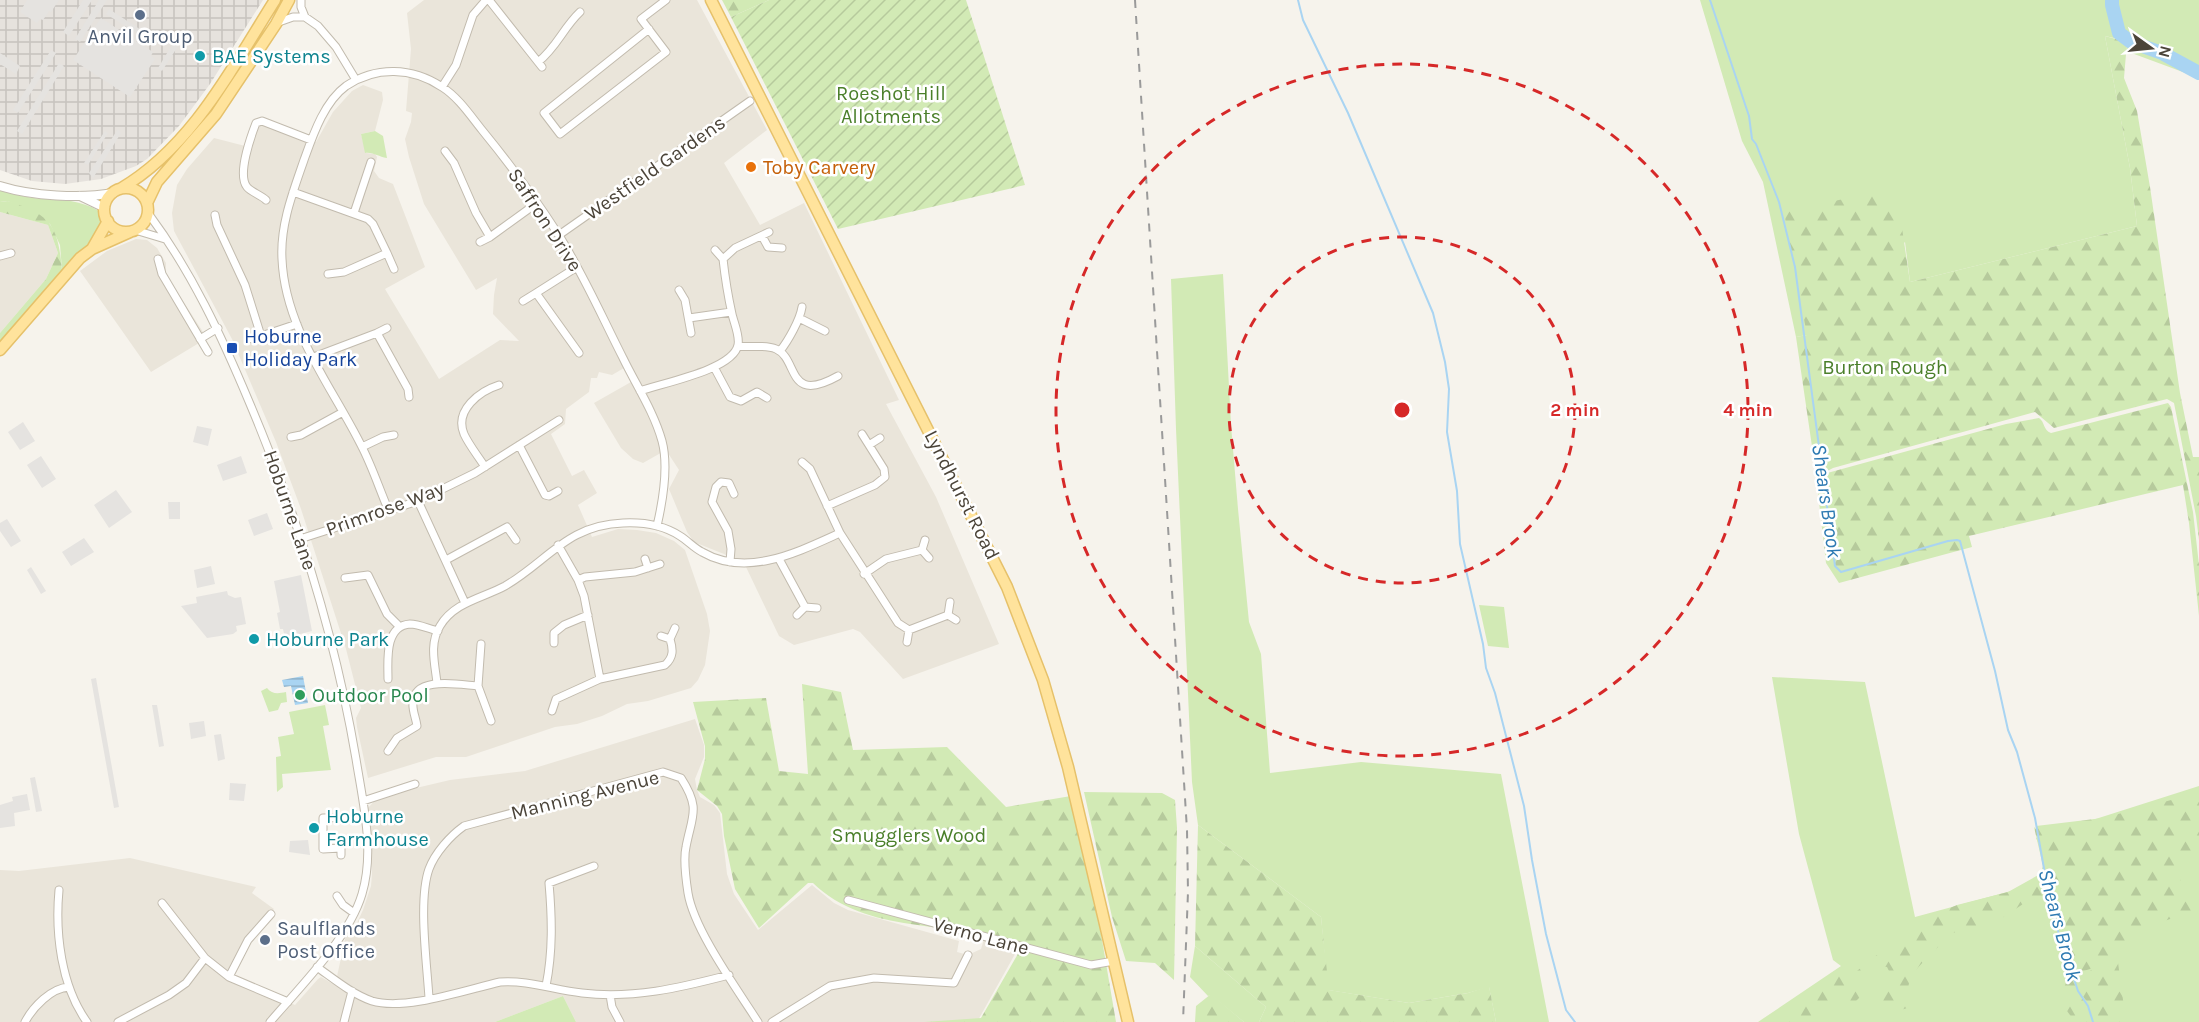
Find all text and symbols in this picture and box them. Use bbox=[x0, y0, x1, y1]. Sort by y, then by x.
marker: Anvil Group bbox=[133, 8, 147, 22]
north arrow bbox=[2121, 18, 2181, 78]
place label: Anvil Group bbox=[88, 25, 192, 48]
text: N bbox=[2154, 44, 2176, 60]
place label: BAE Systems bbox=[212, 45, 331, 68]
marker: BAE Systems bbox=[193, 49, 207, 63]
park label: Roeshot Hill Allotments bbox=[836, 82, 946, 128]
street label: Westfield Gardens bbox=[580, 111, 730, 225]
place label: Toby Carvery bbox=[763, 156, 876, 179]
marker: Toby Carvery bbox=[744, 160, 758, 174]
street label: Saffron Drive bbox=[503, 164, 587, 276]
place label: Hoburne Holiday Park bbox=[244, 325, 357, 371]
marker: Hoburne Holiday Park bbox=[225, 341, 239, 355]
park label: Burton Rough bbox=[1822, 356, 1948, 379]
text: 2 min bbox=[1550, 399, 1600, 421]
text: 4 min bbox=[1723, 399, 1773, 421]
centre of rings bbox=[1392, 400, 1412, 420]
street label: Lyndhurst Road bbox=[919, 426, 1005, 564]
water label: Shears Brook bbox=[1807, 442, 1847, 560]
street label: Hoburne Lane bbox=[259, 447, 321, 573]
street label: Primrose Way bbox=[323, 477, 447, 541]
place label: Hoburne Park bbox=[266, 628, 389, 651]
marker: Hoburne Park bbox=[247, 632, 261, 646]
place label: Outdoor Pool bbox=[312, 684, 429, 707]
marker: Outdoor Pool bbox=[293, 688, 307, 702]
street label: Manning Avenue bbox=[508, 765, 662, 825]
place label: Hoburne Farmhouse bbox=[326, 805, 429, 851]
marker: Hoburne Farmhouse bbox=[307, 821, 321, 835]
park label: Smugglers Wood bbox=[832, 824, 986, 847]
water label: Shears Brook bbox=[2034, 866, 2087, 984]
street label: Verno Lane bbox=[930, 912, 1032, 960]
place label: Saulflands Post Office bbox=[277, 917, 376, 963]
marker: Saulflands Post Office bbox=[258, 933, 272, 947]

